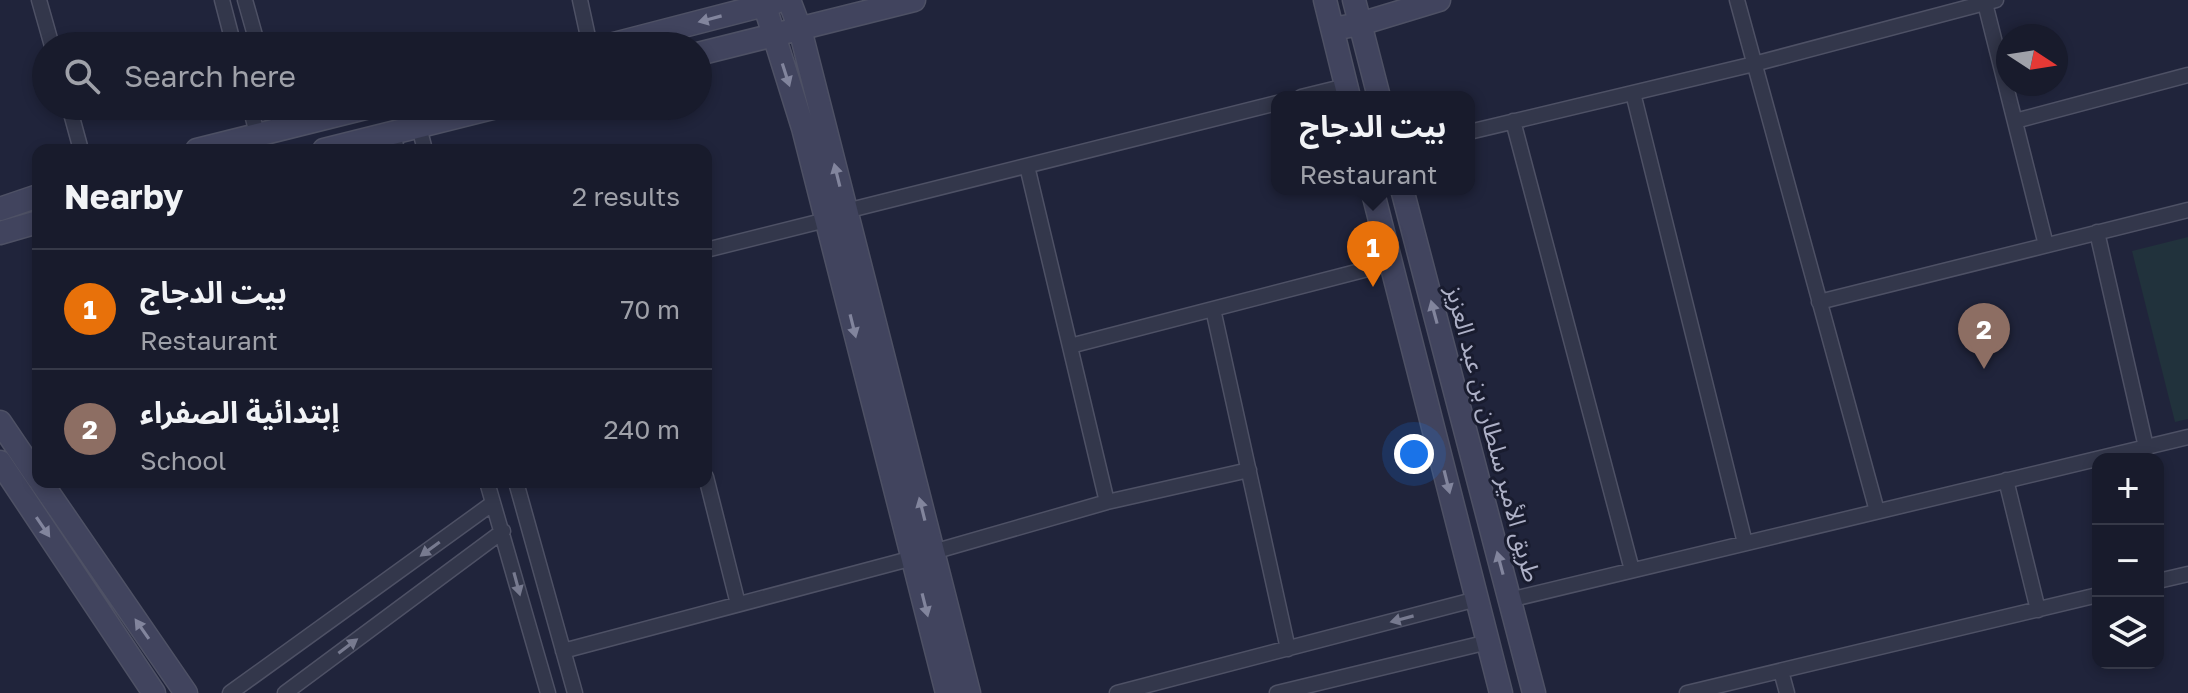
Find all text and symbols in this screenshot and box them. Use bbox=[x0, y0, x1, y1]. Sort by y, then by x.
one-way arrow bbox=[697, 14, 722, 26]
north arrow bbox=[1996, 24, 2068, 96]
search box bbox=[32, 32, 712, 120]
icon: search bbox=[60, 54, 104, 98]
text: Search here bbox=[124, 58, 296, 94]
one-way arrow bbox=[780, 63, 792, 87]
popup bbox=[1271, 91, 1475, 195]
text: بيت الدجاج bbox=[1300, 108, 1446, 144]
text: Restaurant bbox=[1300, 159, 1437, 190]
one-way arrow bbox=[831, 163, 843, 188]
text: Nearby bbox=[64, 176, 184, 216]
text: 2 results bbox=[572, 181, 680, 212]
pin: 1 bbox=[1347, 221, 1399, 287]
text: بيت الدجاج bbox=[140, 274, 287, 310]
street label: طريق الأمير سلطان بن عبد العزيز bbox=[1439, 281, 1548, 586]
text: 1 bbox=[83, 294, 97, 325]
text: 70 m bbox=[621, 294, 680, 325]
one-way arrow bbox=[1428, 299, 1440, 324]
pin: 2 bbox=[1958, 303, 2010, 369]
one-way arrow bbox=[848, 313, 860, 338]
text: Restaurant bbox=[140, 325, 278, 356]
text: إبتدائية الصفراء bbox=[140, 394, 339, 430]
text: 2 bbox=[82, 414, 98, 445]
text: 240 m bbox=[603, 414, 680, 445]
your location bbox=[1394, 434, 1434, 474]
text: School bbox=[140, 445, 226, 476]
map controls bbox=[2092, 453, 2164, 669]
button: + bbox=[2092, 453, 2164, 525]
one-way arrow bbox=[1441, 469, 1454, 494]
one-way arrow bbox=[915, 496, 927, 521]
one-way arrow bbox=[36, 516, 51, 537]
button: − bbox=[2092, 525, 2164, 597]
one-way arrow bbox=[420, 540, 440, 556]
one-way arrow bbox=[1493, 551, 1505, 576]
one-way arrow bbox=[512, 571, 524, 596]
one-way arrow bbox=[919, 592, 931, 617]
button: layers bbox=[2092, 597, 2164, 669]
one-way arrow bbox=[1389, 614, 1414, 626]
one-way arrow bbox=[135, 618, 150, 639]
one-way arrow bbox=[337, 639, 358, 655]

